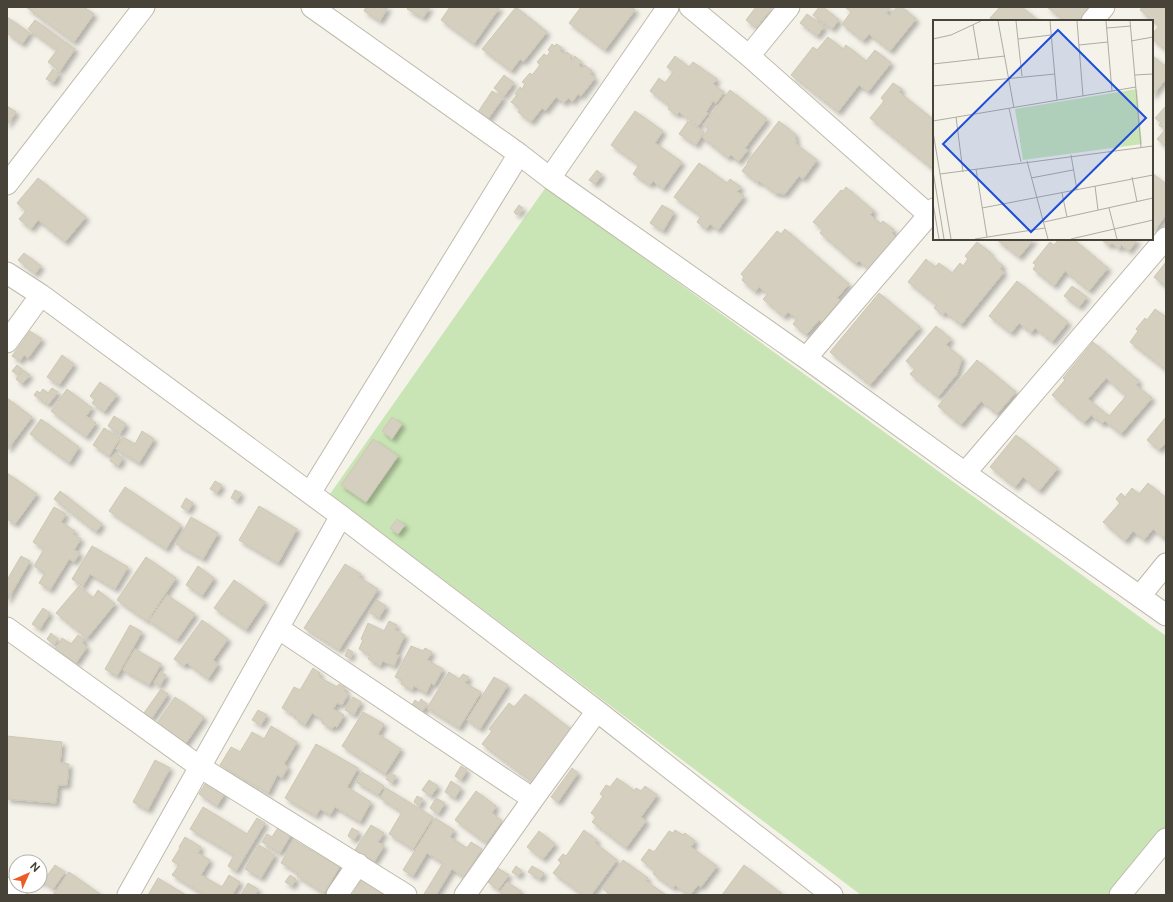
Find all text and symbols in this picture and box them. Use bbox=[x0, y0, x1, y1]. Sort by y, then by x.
inset map bbox=[933, 20, 1153, 240]
north arrow bbox=[8, 854, 48, 894]
text: N bbox=[28, 860, 42, 874]

